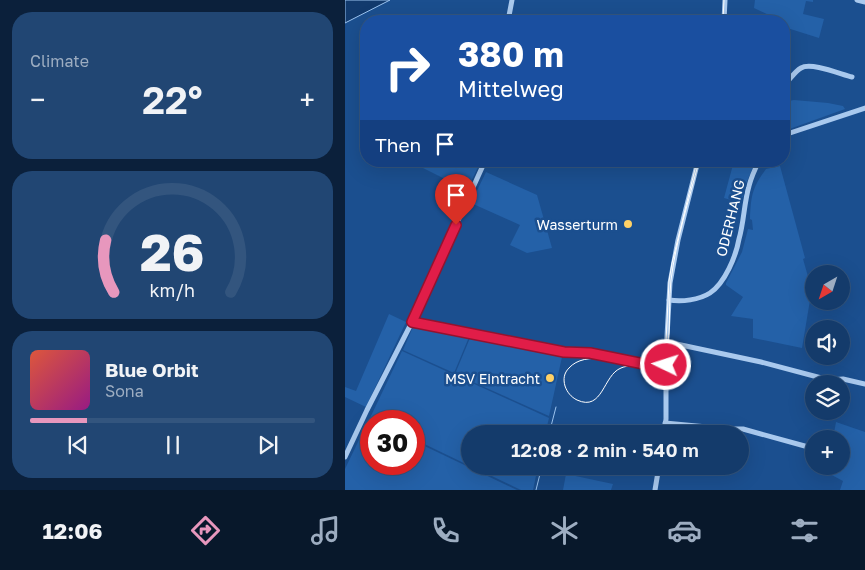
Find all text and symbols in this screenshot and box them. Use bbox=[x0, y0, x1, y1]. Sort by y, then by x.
text: 380 m bbox=[458, 33, 564, 75]
icon: right bbox=[375, 35, 440, 100]
text: Climate bbox=[30, 51, 89, 71]
text: Mittelweg bbox=[458, 75, 564, 102]
text: 22° bbox=[142, 77, 203, 122]
text: − bbox=[30, 83, 45, 116]
text: + bbox=[300, 83, 315, 116]
icon: arrive bbox=[431, 130, 459, 158]
text: Then bbox=[375, 133, 421, 156]
pin bbox=[435, 174, 477, 225]
street label: ODERHANG bbox=[712, 178, 748, 258]
icon: arrive bbox=[442, 181, 470, 209]
place label: Wasserturm bbox=[537, 216, 618, 233]
marker: Wasserturm bbox=[622, 218, 634, 230]
text: 26 bbox=[140, 220, 205, 282]
north arrow bbox=[805, 265, 850, 310]
map controls bbox=[805, 265, 850, 475]
text: km/h bbox=[150, 279, 195, 301]
button: sound bbox=[805, 320, 850, 365]
position arrow bbox=[639, 338, 691, 390]
text: Blue Orbit bbox=[105, 358, 199, 381]
place label: MSV Eintracht bbox=[445, 370, 540, 387]
marker: MSV Eintracht bbox=[544, 372, 556, 384]
button: layers bbox=[805, 375, 850, 420]
text: Sona bbox=[105, 381, 144, 401]
speed limit sign: 30 bbox=[360, 410, 425, 475]
button: + bbox=[805, 430, 850, 475]
icon: previous bbox=[64, 431, 92, 459]
icon: pause bbox=[159, 431, 187, 459]
icon: next bbox=[254, 431, 282, 459]
text: 12:08 · 2 min · 540 m bbox=[511, 438, 699, 461]
icon: directions bbox=[188, 513, 223, 548]
icon: music bbox=[308, 513, 343, 548]
icon: phone bbox=[428, 513, 463, 548]
icon: climate bbox=[547, 513, 582, 548]
icon: car bbox=[667, 513, 702, 548]
icon: filters bbox=[787, 513, 822, 548]
text: 12:06 bbox=[42, 517, 103, 544]

